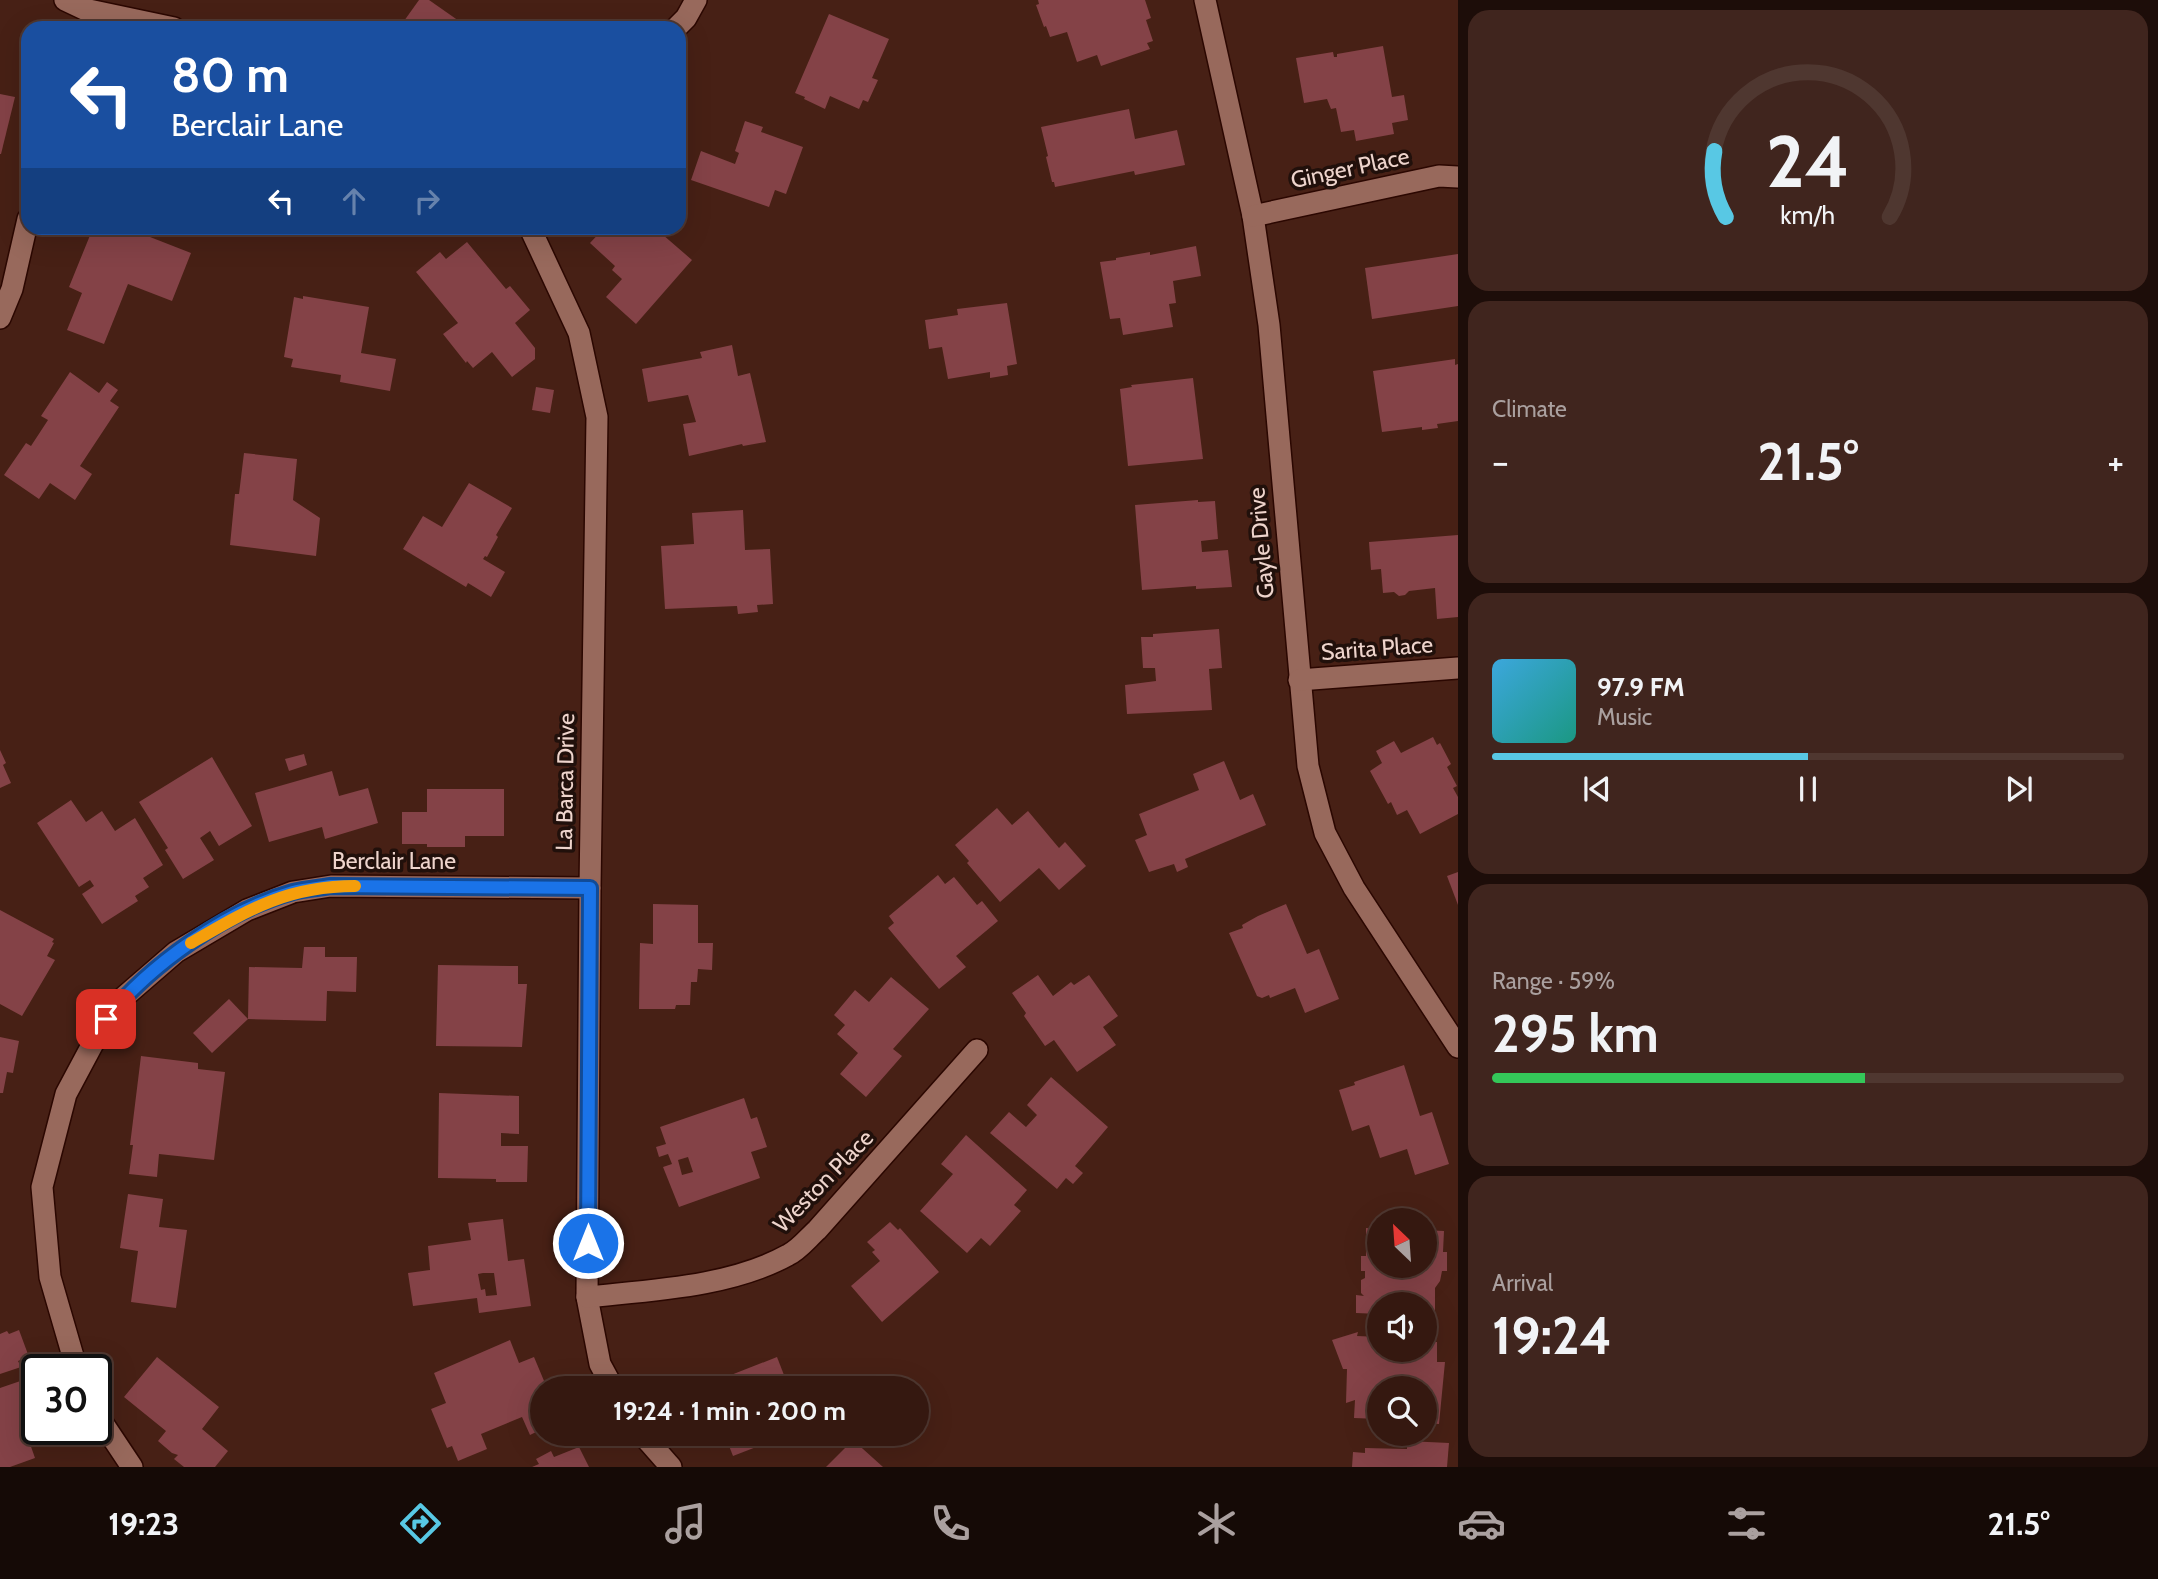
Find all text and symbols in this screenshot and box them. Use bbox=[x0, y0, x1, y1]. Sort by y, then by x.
text: 80 m bbox=[171, 45, 289, 104]
icon: left bbox=[56, 49, 147, 140]
text: Berclair Lane bbox=[171, 105, 343, 144]
text: 24 bbox=[1766, 117, 1850, 205]
street label: Ginger Place bbox=[1288, 142, 1412, 194]
icon: left bbox=[262, 182, 300, 220]
icon: ahead bbox=[335, 182, 373, 220]
icon: right bbox=[408, 182, 446, 220]
text: km/h bbox=[1781, 200, 1835, 230]
text: Climate bbox=[1492, 395, 1567, 423]
text: 21.5° bbox=[1757, 430, 1859, 493]
text: − bbox=[1492, 438, 1509, 485]
text: + bbox=[2107, 438, 2124, 485]
street label: Gayle Drive bbox=[1242, 486, 1280, 600]
street label: Sarita Place bbox=[1320, 630, 1434, 666]
text: 97.9 FM bbox=[1597, 671, 1685, 703]
text: Music bbox=[1597, 703, 1652, 731]
street label: La Barca Drive bbox=[550, 713, 580, 851]
icon: previous bbox=[1578, 770, 1616, 808]
icon: pause bbox=[1789, 770, 1827, 808]
icon: next bbox=[2000, 770, 2038, 808]
street label: Berclair Lane bbox=[332, 847, 456, 875]
text: Range · 59% bbox=[1492, 967, 1615, 995]
pin bbox=[76, 989, 136, 1049]
icon: arrive bbox=[87, 1000, 125, 1038]
text: 295 km bbox=[1492, 1002, 1659, 1065]
street label: Weston Place bbox=[767, 1124, 879, 1238]
position arrow bbox=[551, 1206, 625, 1280]
north arrow bbox=[1367, 1208, 1437, 1278]
map controls bbox=[1367, 1208, 1437, 1446]
text: Arrival bbox=[1492, 1269, 1553, 1297]
button: sound bbox=[1367, 1292, 1437, 1362]
text: 19:24 bbox=[1492, 1304, 1612, 1367]
speed limit sign: 30 bbox=[21, 1354, 112, 1445]
button: search bbox=[1367, 1376, 1437, 1446]
text: 19:24 · 1 min · 200 m bbox=[613, 1395, 846, 1427]
icon: directions bbox=[396, 1499, 445, 1548]
icon: music bbox=[661, 1499, 710, 1548]
icon: phone bbox=[926, 1499, 975, 1548]
icon: climate bbox=[1192, 1499, 1241, 1548]
icon: car bbox=[1457, 1499, 1506, 1548]
icon: filters bbox=[1722, 1499, 1771, 1548]
text: 19:23 bbox=[108, 1504, 179, 1543]
text: 21.5° bbox=[1988, 1504, 2050, 1543]

